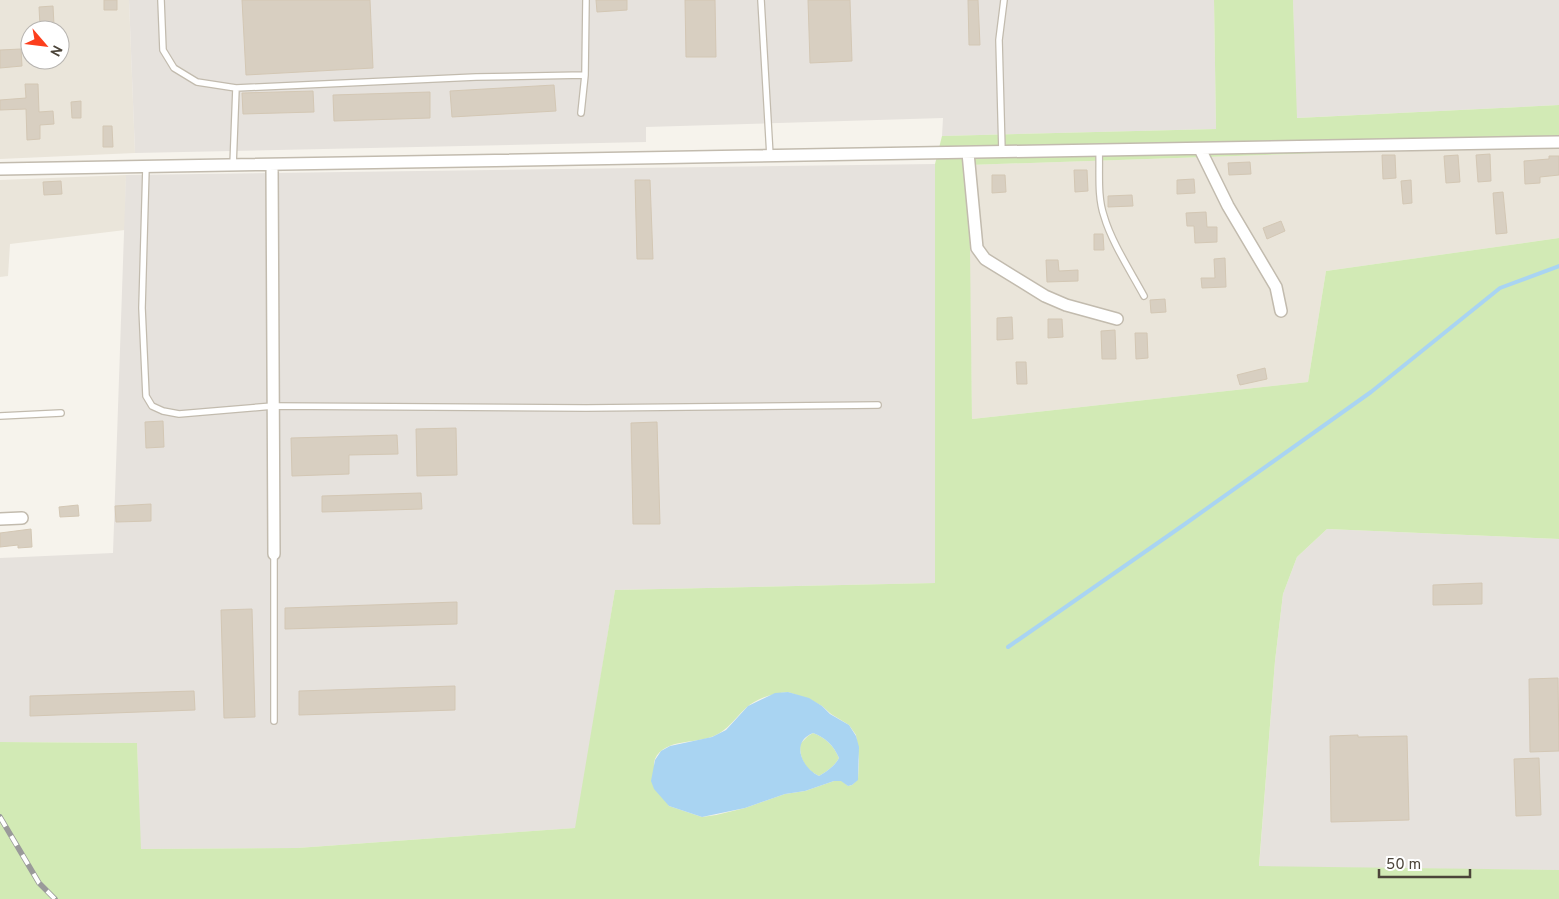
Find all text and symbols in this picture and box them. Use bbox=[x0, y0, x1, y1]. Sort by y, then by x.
north arrow bbox=[20, 20, 70, 70]
text: N bbox=[45, 42, 65, 59]
scale bar bbox=[1379, 846, 1470, 878]
text: 50 m bbox=[1386, 856, 1421, 875]

